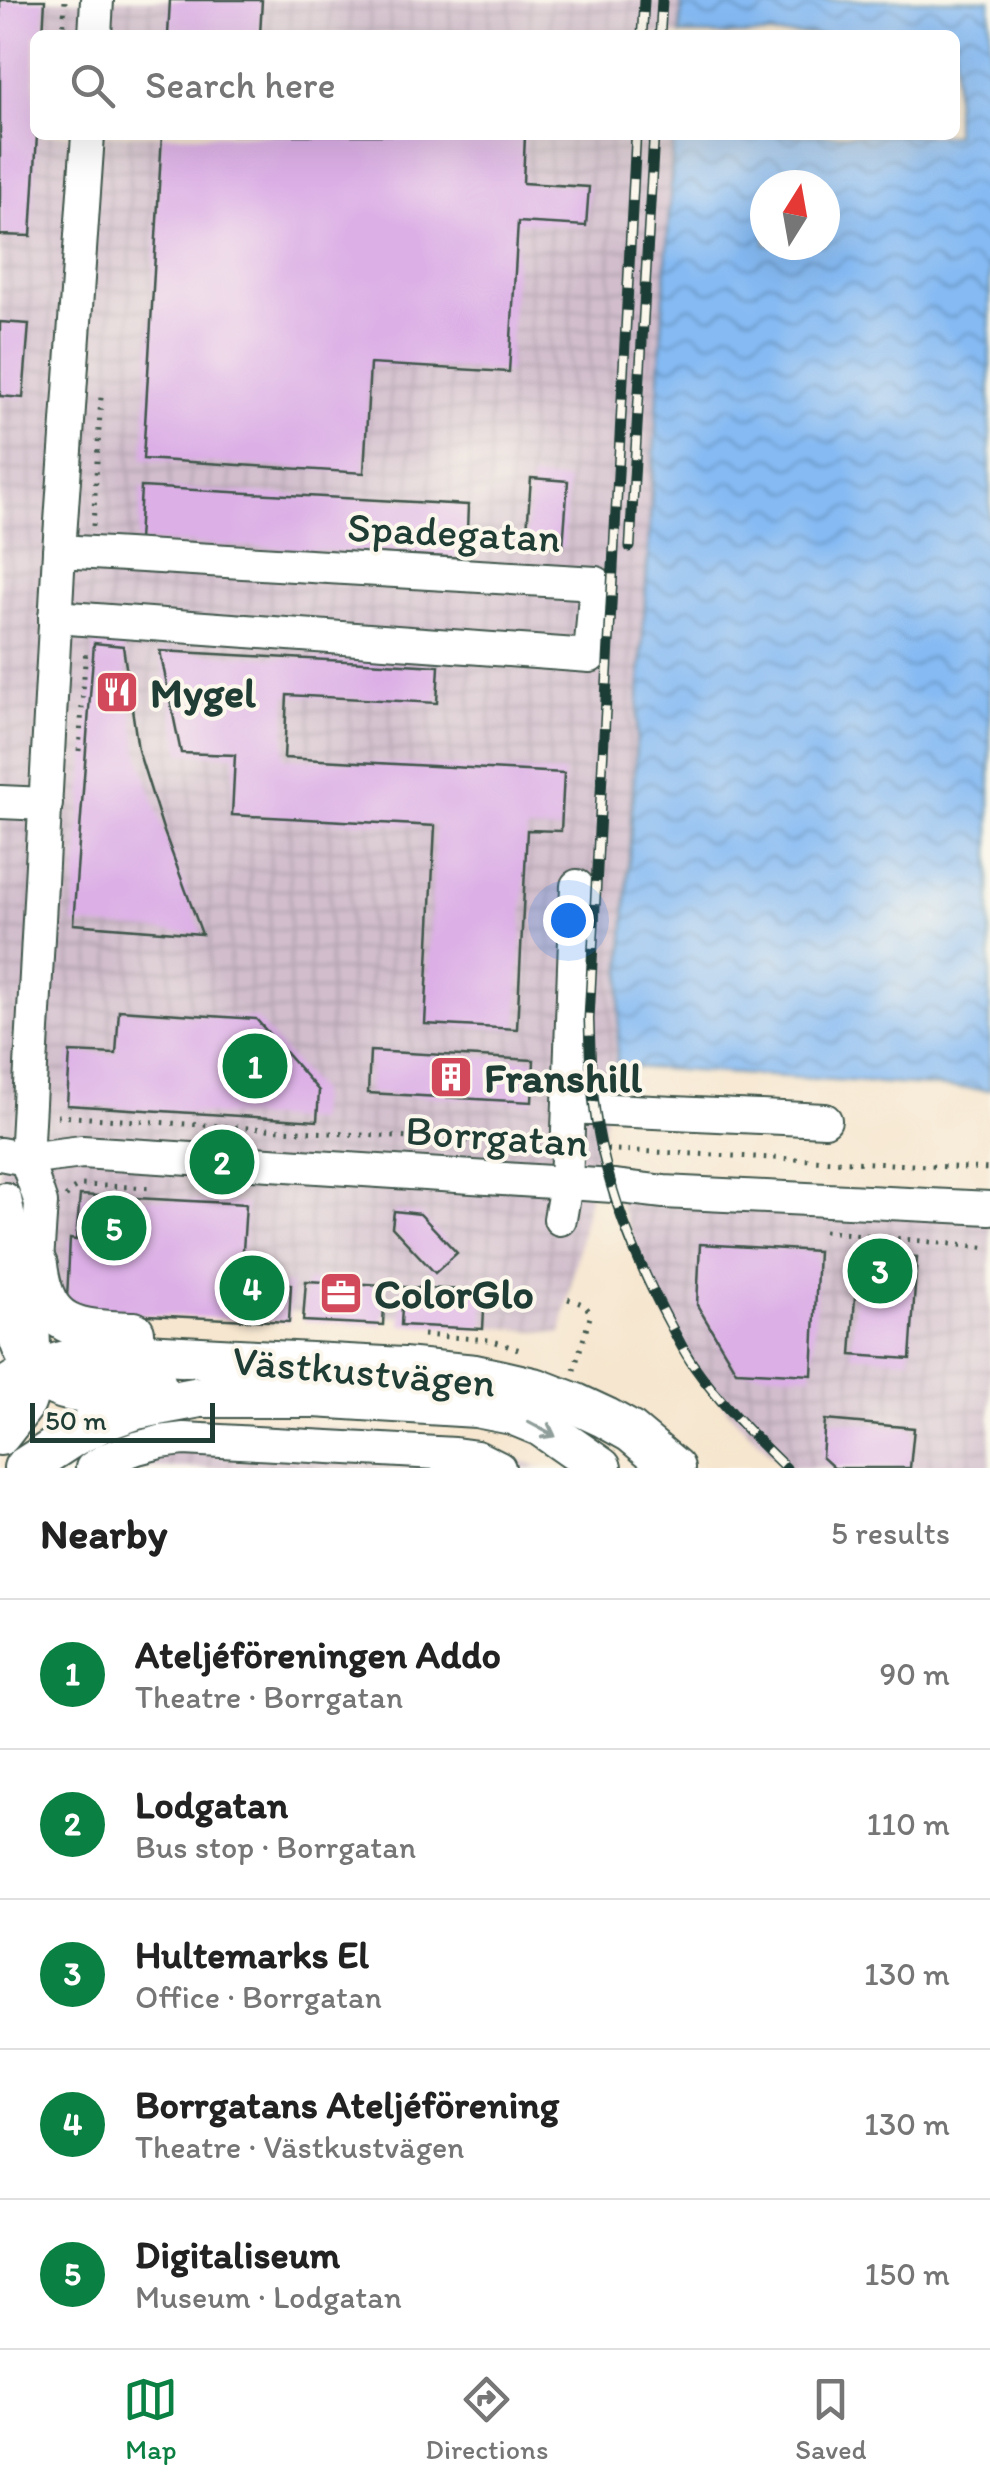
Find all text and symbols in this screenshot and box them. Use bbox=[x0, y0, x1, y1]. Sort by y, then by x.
search box bbox=[30, 30, 960, 140]
icon: search bbox=[65, 58, 120, 113]
text: Search here bbox=[145, 62, 336, 108]
north arrow bbox=[750, 170, 840, 260]
street label: Spadegatan bbox=[346, 501, 562, 563]
place label: Mygel bbox=[150, 667, 256, 718]
restaurant icon: Mygel bbox=[94, 669, 140, 715]
your location bbox=[543, 895, 594, 946]
pin: 1 bbox=[222, 1028, 288, 1104]
place label: Franshill bbox=[484, 1052, 642, 1103]
building icon: Franshill bbox=[428, 1054, 474, 1100]
street label: Borrgatan bbox=[404, 1104, 590, 1168]
pin: 2 bbox=[190, 1124, 254, 1200]
pin: 5 bbox=[82, 1190, 146, 1266]
pin: 3 bbox=[848, 1234, 912, 1308]
pin: 4 bbox=[220, 1250, 284, 1326]
place label: ColorGlo bbox=[374, 1268, 534, 1319]
office icon: ColorGlo bbox=[318, 1270, 364, 1316]
street label: Västkustvägen bbox=[230, 1334, 498, 1408]
scale bar bbox=[30, 1398, 215, 1442]
text: 50 m bbox=[45, 1403, 107, 1437]
one-way arrow bbox=[527, 1419, 557, 1439]
text: Nearby bbox=[40, 1508, 167, 1559]
text: 5 results bbox=[831, 1514, 950, 1552]
text: Ateljéföreningen Addo bbox=[135, 1632, 501, 1678]
text: 1 bbox=[65, 1655, 80, 1693]
text: 90 m bbox=[879, 1655, 950, 1693]
text: Theatre · Borrgatan bbox=[135, 1678, 403, 1716]
text: Lodgatan bbox=[135, 1782, 288, 1828]
text: 2 bbox=[64, 1805, 81, 1843]
text: 110 m bbox=[866, 1805, 950, 1843]
text: Bus stop · Borrgatan bbox=[135, 1828, 416, 1866]
text: Hultemarks El bbox=[135, 1932, 369, 1978]
text: 3 bbox=[64, 1955, 81, 1993]
text: 130 m bbox=[864, 1955, 950, 1993]
text: Office · Borrgatan bbox=[135, 1978, 382, 2016]
text: Borrgatans Ateljéförening bbox=[135, 2082, 559, 2128]
text: 4 bbox=[63, 2105, 82, 2143]
text: 130 m bbox=[864, 2105, 950, 2143]
text: Theatre · Västkustvägen bbox=[135, 2128, 464, 2166]
text: Digitaliseum bbox=[135, 2232, 340, 2278]
text: 5 bbox=[64, 2255, 81, 2293]
text: 150 m bbox=[865, 2255, 950, 2293]
text: Museum · Lodgatan bbox=[135, 2278, 402, 2316]
tab: Map bbox=[123, 2372, 178, 2466]
tab: Directions bbox=[425, 2372, 548, 2466]
tab: Saved bbox=[795, 2372, 867, 2466]

